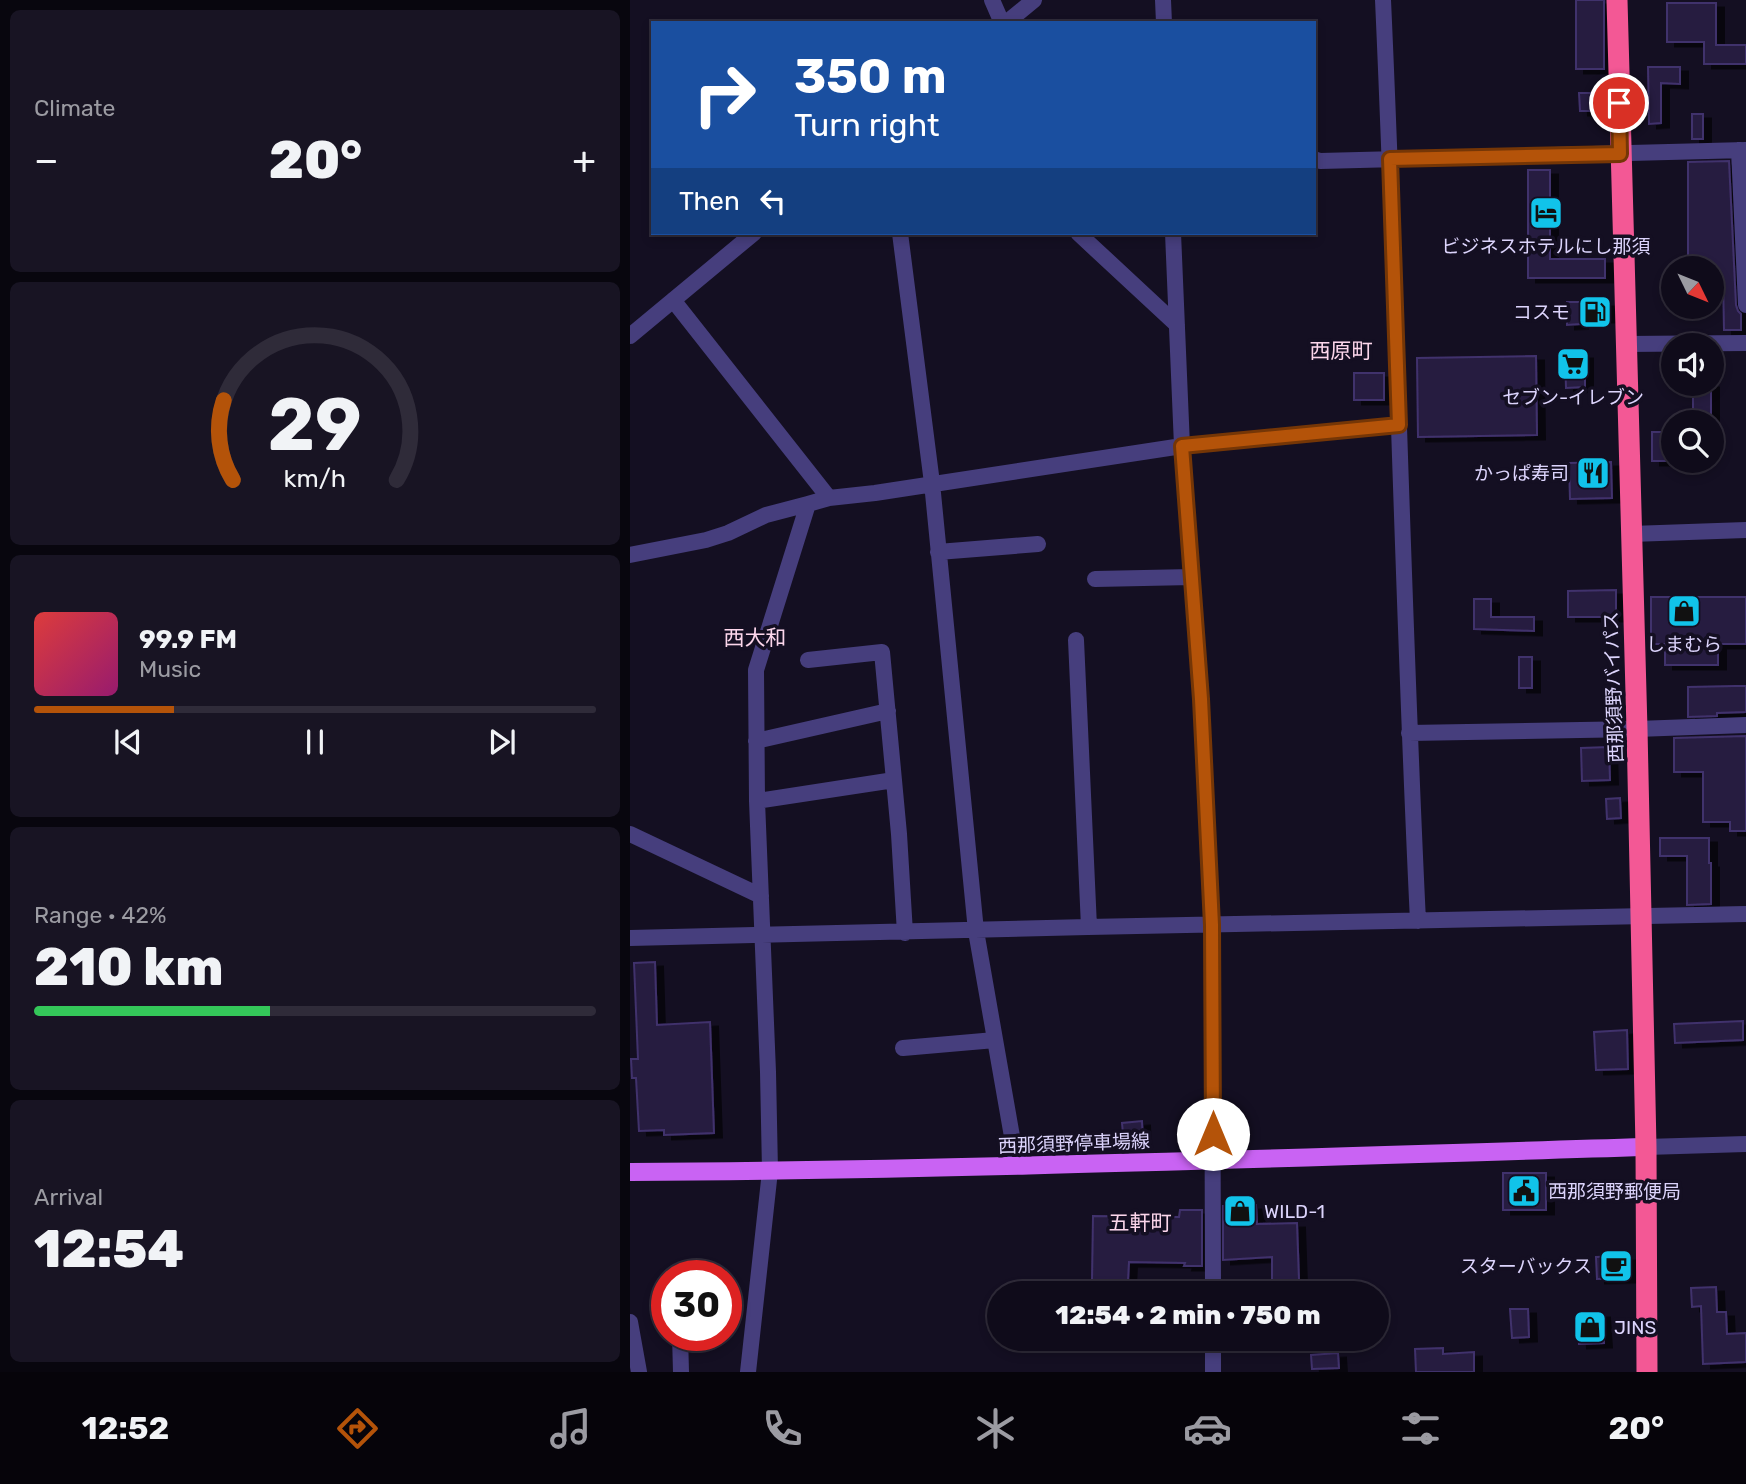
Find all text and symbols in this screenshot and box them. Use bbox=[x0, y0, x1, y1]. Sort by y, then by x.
text: 350 m bbox=[794, 47, 947, 105]
icon: right bbox=[679, 49, 770, 140]
pin bbox=[1589, 73, 1649, 133]
icon: arrive bbox=[1600, 84, 1638, 122]
text: Climate bbox=[34, 94, 115, 122]
text: Turn right bbox=[794, 106, 939, 144]
text: 20° bbox=[269, 129, 362, 191]
text: − bbox=[34, 137, 59, 183]
text: + bbox=[572, 137, 596, 183]
icon: left bbox=[754, 182, 792, 220]
text: Then bbox=[679, 186, 740, 217]
hotel icon: ビジネスホテルにし那須 bbox=[1527, 194, 1565, 232]
place label: ビジネスホテルにし那須 bbox=[1441, 235, 1651, 258]
north arrow bbox=[1661, 256, 1724, 318]
map controls bbox=[1661, 256, 1724, 473]
fuel station icon: コスモ bbox=[1576, 293, 1614, 331]
place label: コスモ bbox=[1513, 301, 1570, 324]
button: sound bbox=[1661, 333, 1724, 396]
district label: 西原町 bbox=[1310, 338, 1373, 363]
supermarket icon: セブン-イレブン bbox=[1554, 345, 1592, 383]
text: 29 bbox=[268, 382, 362, 468]
place label: セブン-イレブン bbox=[1502, 386, 1644, 409]
button: search bbox=[1661, 410, 1724, 473]
restaurant icon: かっぱ寿司 bbox=[1574, 454, 1612, 492]
place label: かっぱ寿司 bbox=[1474, 462, 1569, 485]
text: km/h bbox=[284, 463, 346, 492]
shop icon: しまむら bbox=[1665, 592, 1703, 630]
street label: 西那須野バイパス bbox=[1599, 611, 1628, 763]
text: 99.9 FM bbox=[139, 624, 237, 655]
district label: 西大和 bbox=[724, 625, 787, 650]
place label: しまむら bbox=[1646, 633, 1722, 656]
text: Music bbox=[139, 655, 201, 683]
icon: previous bbox=[109, 723, 147, 761]
icon: pause bbox=[296, 723, 334, 761]
icon: next bbox=[483, 723, 521, 761]
text: Range · 42% bbox=[34, 901, 166, 929]
text: 210 km bbox=[34, 936, 224, 998]
position arrow bbox=[1176, 1097, 1250, 1171]
street label: 西那須野停車場線 bbox=[998, 1129, 1150, 1158]
public building icon: 西那須野郵便局 bbox=[1505, 1172, 1543, 1210]
place label: 西那須野郵便局 bbox=[1548, 1180, 1681, 1203]
text: Arrival bbox=[34, 1183, 103, 1211]
shop icon: WILD-1 bbox=[1221, 1192, 1259, 1230]
place label: WILD-1 bbox=[1264, 1200, 1325, 1223]
district label: 五軒町 bbox=[1109, 1210, 1172, 1235]
text: 12:54 bbox=[34, 1218, 184, 1280]
cafe icon: スターバックス bbox=[1597, 1247, 1635, 1285]
place label: スターバックス bbox=[1460, 1255, 1592, 1278]
speed limit sign: 30 bbox=[651, 1260, 742, 1351]
text: 12:54 · 2 min · 750 m bbox=[1055, 1300, 1321, 1331]
shop icon: JINS bbox=[1571, 1308, 1609, 1346]
place label: JINS bbox=[1614, 1316, 1656, 1339]
icon: directions bbox=[333, 1404, 382, 1453]
icon: music bbox=[546, 1404, 595, 1453]
icon: phone bbox=[758, 1404, 807, 1453]
icon: climate bbox=[971, 1404, 1020, 1453]
icon: car bbox=[1183, 1404, 1232, 1453]
icon: filters bbox=[1396, 1404, 1445, 1453]
text: 12:52 bbox=[82, 1409, 169, 1447]
text: 20° bbox=[1608, 1409, 1664, 1447]

